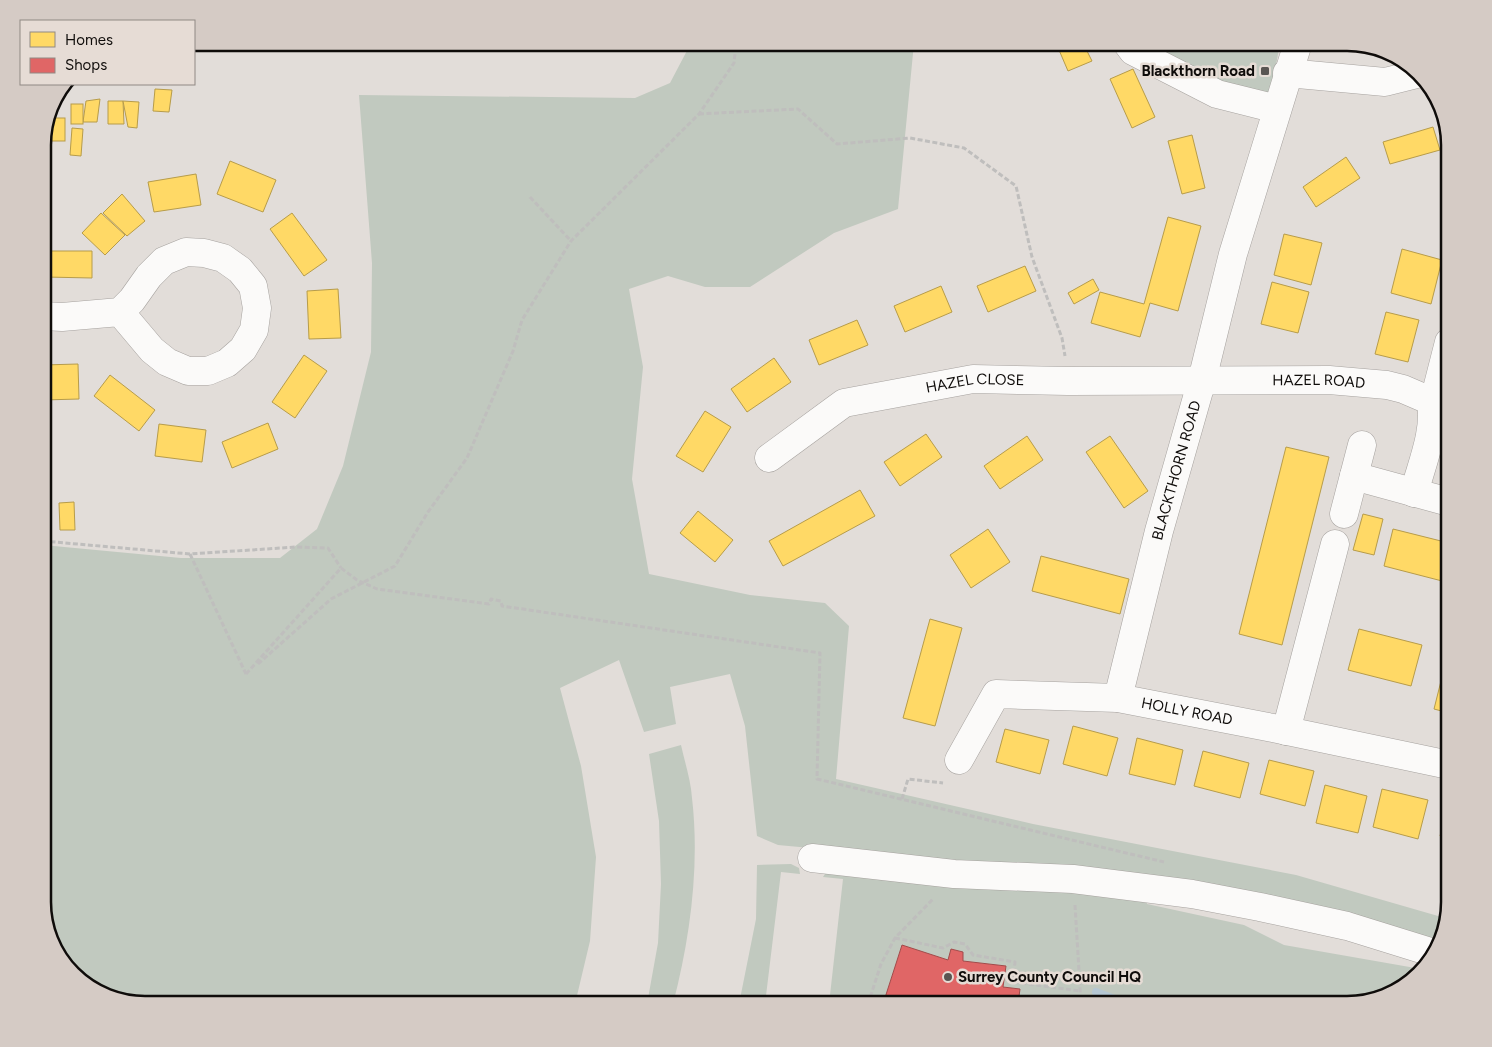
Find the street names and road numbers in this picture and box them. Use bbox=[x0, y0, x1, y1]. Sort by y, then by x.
street label: HAZEL CLOSE bbox=[924, 370, 1025, 397]
street label: HAZEL ROAD bbox=[1272, 371, 1366, 392]
street label: BLACKTHORN ROAD bbox=[1148, 399, 1205, 542]
street label: HOLLY ROAD bbox=[1140, 694, 1234, 729]

